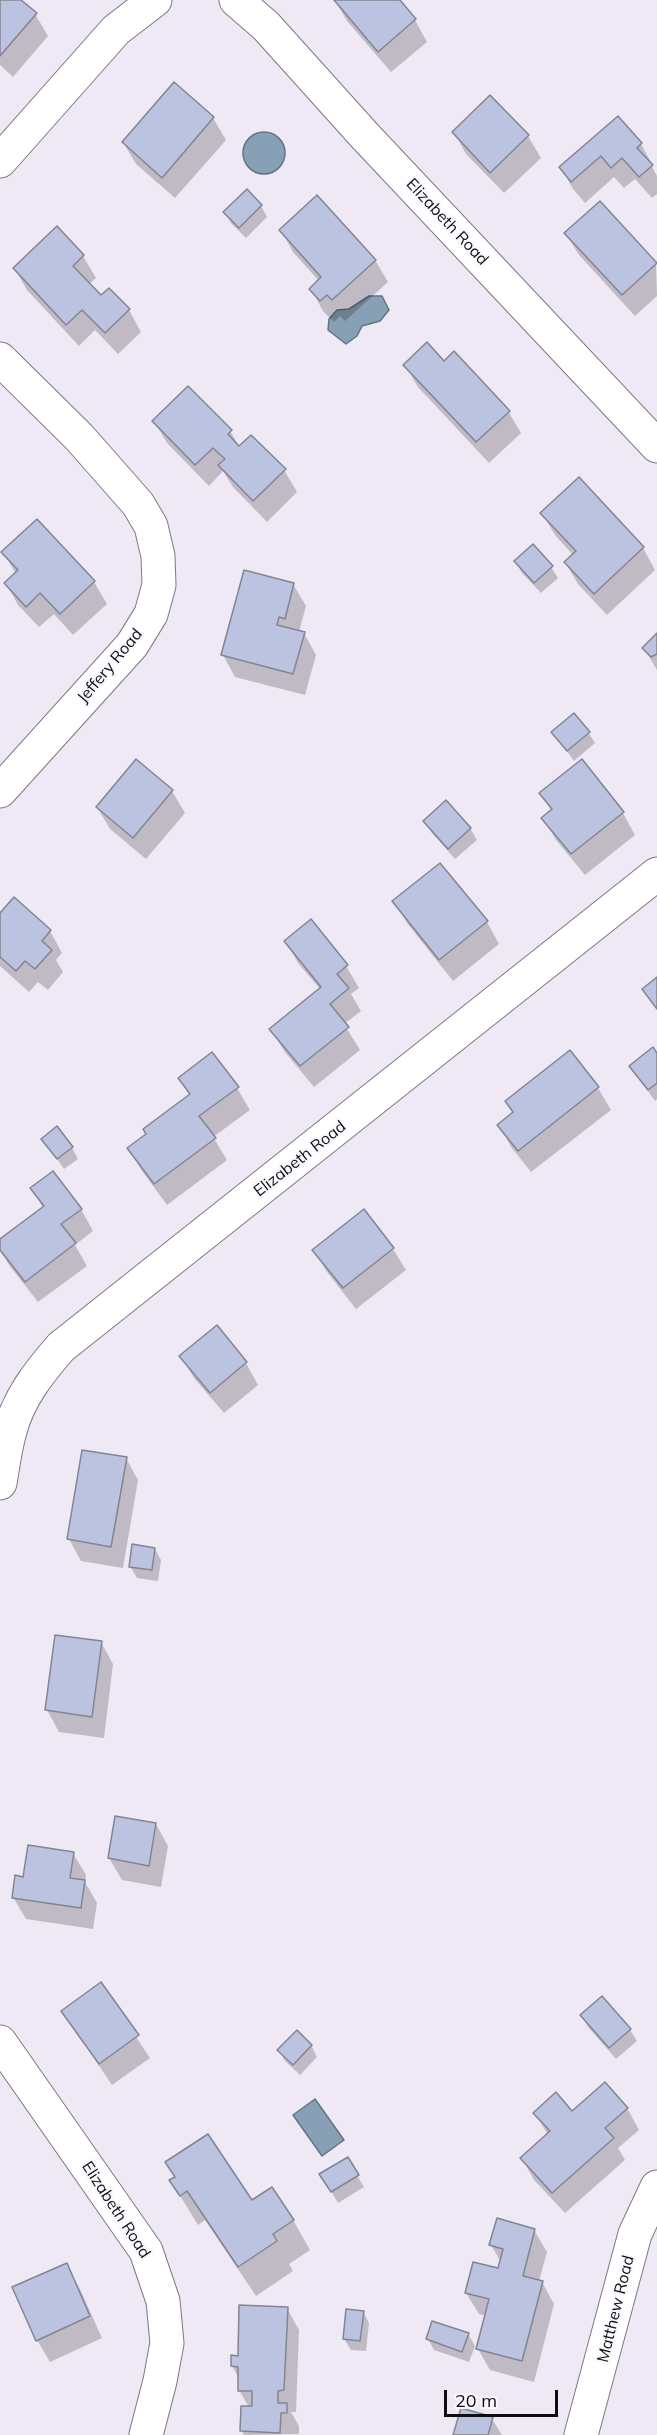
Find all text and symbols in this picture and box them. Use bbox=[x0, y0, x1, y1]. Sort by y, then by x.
street label: Elizabeth Road bbox=[402, 175, 492, 269]
street label: Jeffery Road bbox=[73, 625, 147, 707]
street label: Elizabeth Road bbox=[250, 1117, 350, 1201]
street label: Elizabeth Road bbox=[78, 2158, 154, 2262]
street label: Matthew Road bbox=[593, 2254, 639, 2364]
scale bar bbox=[447, 2378, 561, 2416]
text: 20 m bbox=[455, 2389, 497, 2412]

